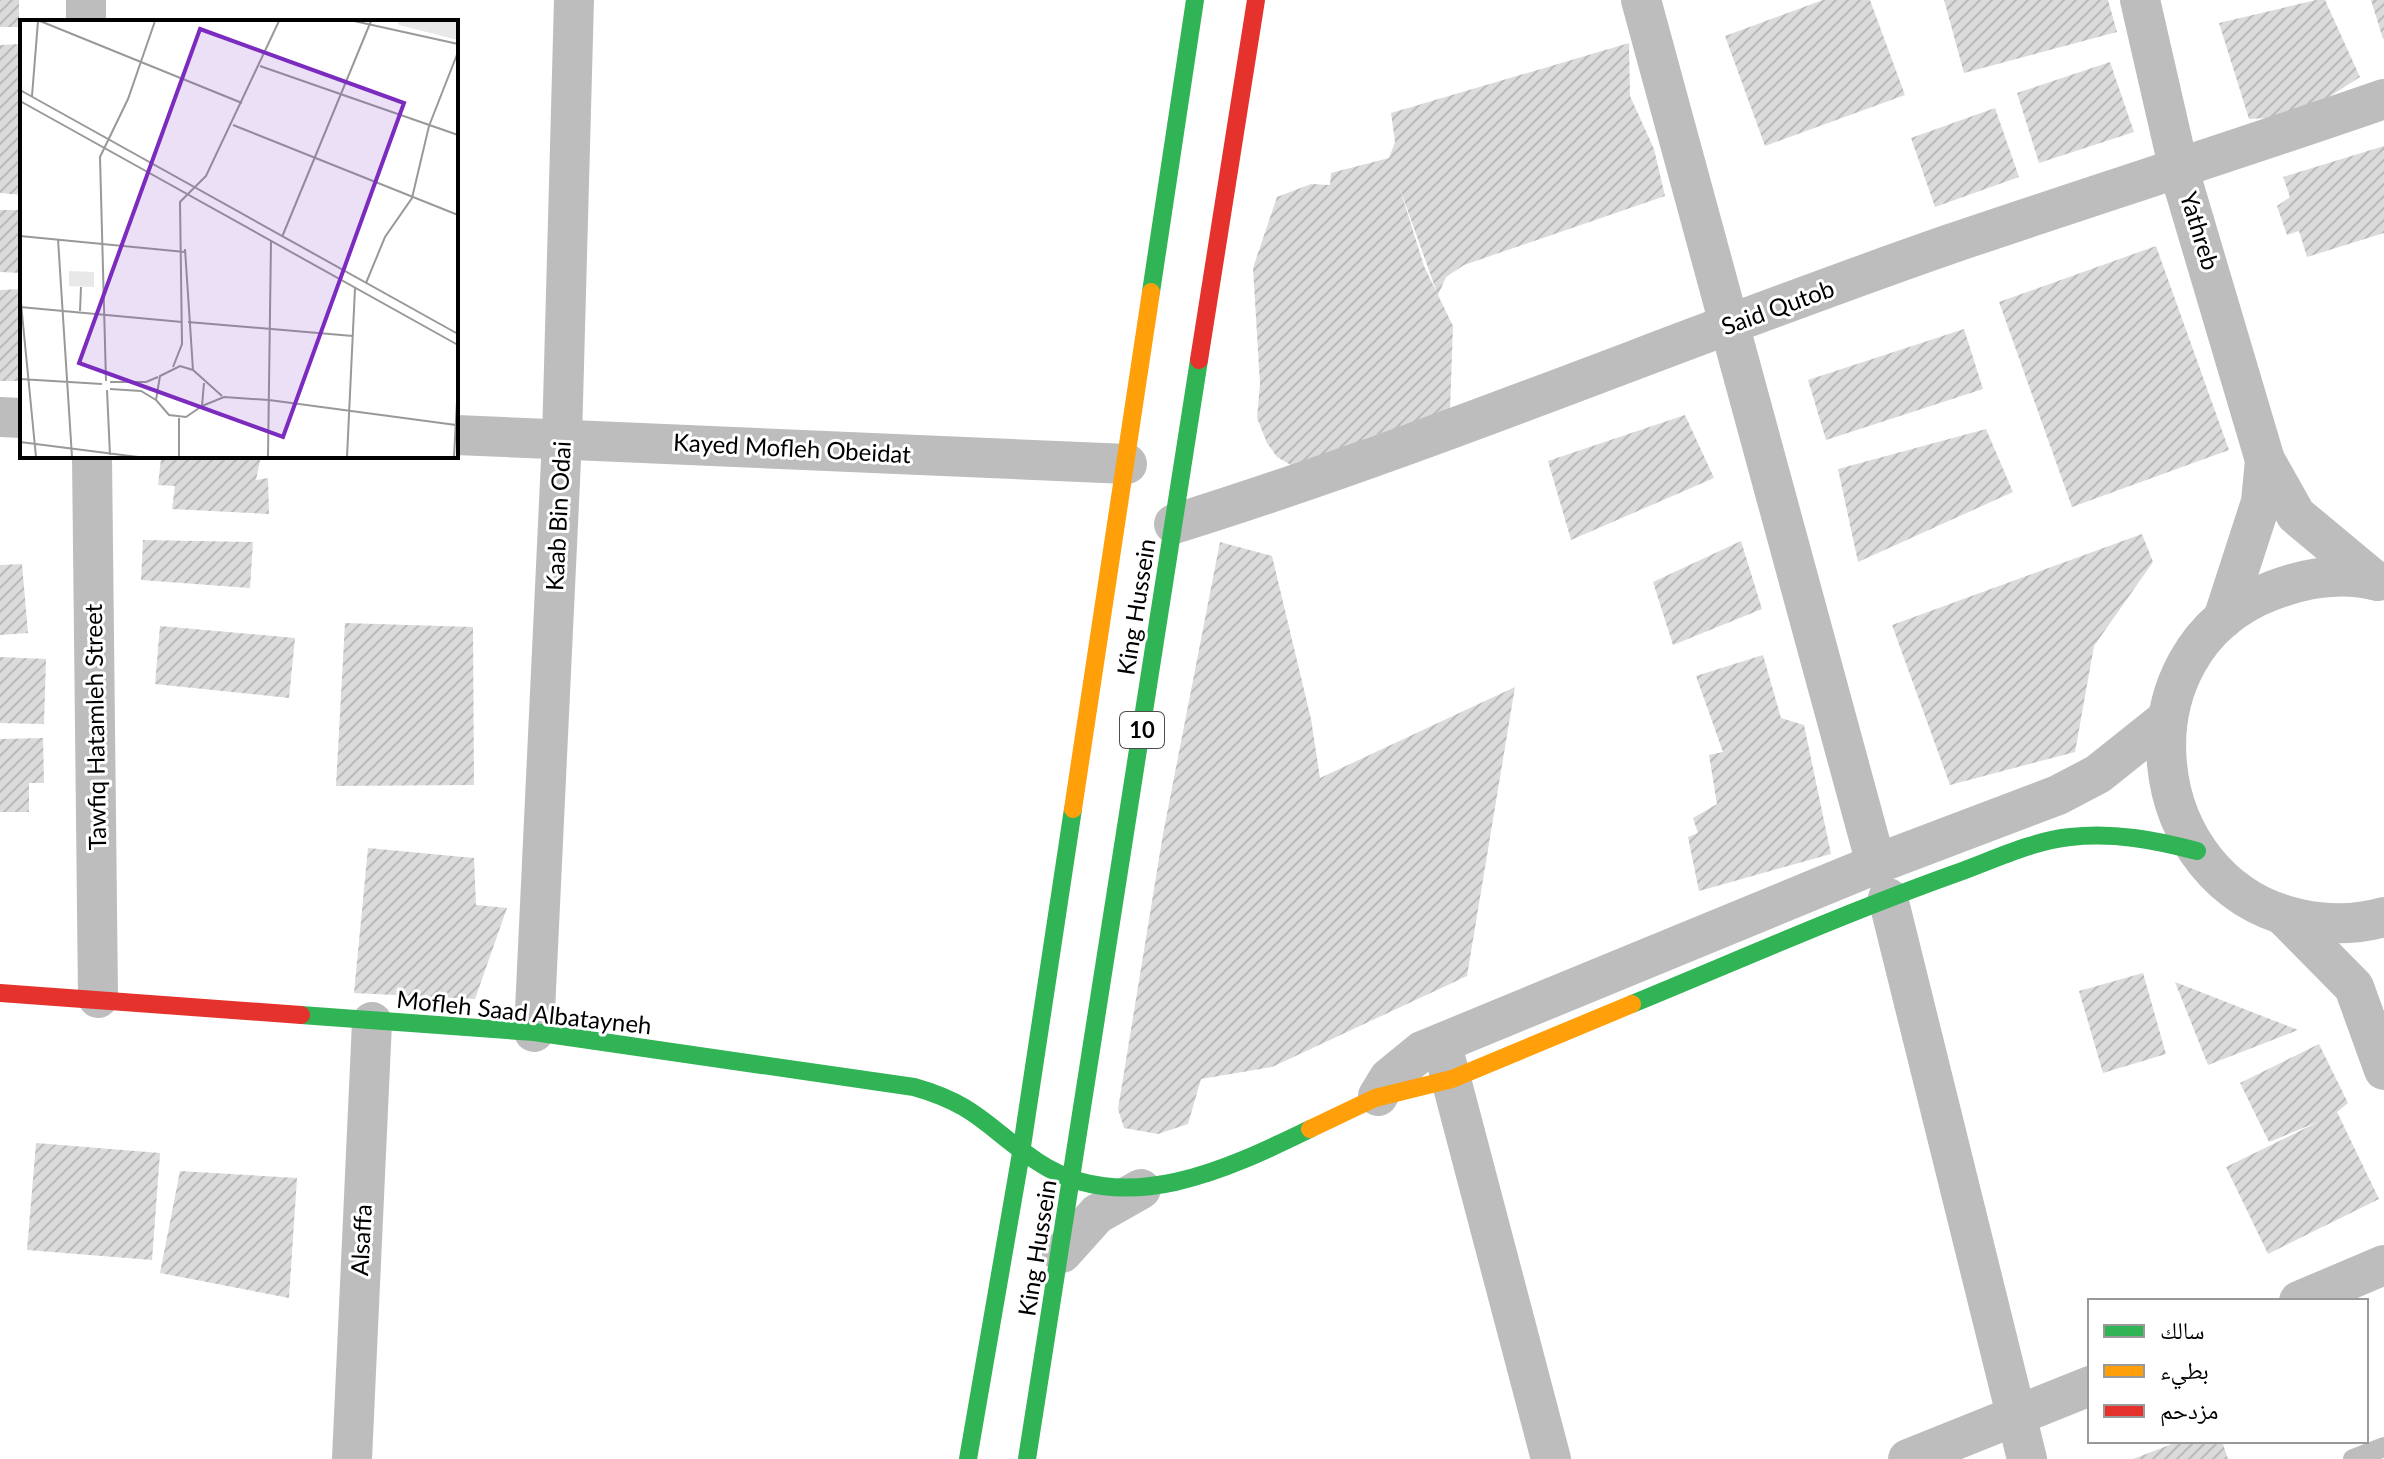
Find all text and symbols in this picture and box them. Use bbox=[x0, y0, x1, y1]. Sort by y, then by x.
inset map bbox=[20, 20, 458, 458]
street label: Yathreb bbox=[2175, 188, 2226, 273]
street label: Said Qutob bbox=[1717, 273, 1838, 340]
street label: Kayed Mofleh Obeidat bbox=[672, 427, 912, 468]
street label: Kaab Bin Odai bbox=[539, 440, 576, 592]
street label: King Hussein bbox=[1110, 536, 1161, 677]
street label: Tawfiq Hatamleh Street bbox=[78, 603, 111, 851]
road number: 10 bbox=[1120, 712, 1164, 748]
street label: Mofleh Saad Albatayneh bbox=[395, 984, 653, 1039]
street label: King Hussein bbox=[1011, 1177, 1062, 1318]
street label: Alsaffa bbox=[344, 1203, 377, 1277]
legend bbox=[2088, 1299, 2368, 1443]
text: سالك bbox=[2160, 1315, 2205, 1344]
text: بطيء bbox=[2160, 1355, 2209, 1390]
text: مزدحم bbox=[2160, 1395, 2219, 1427]

